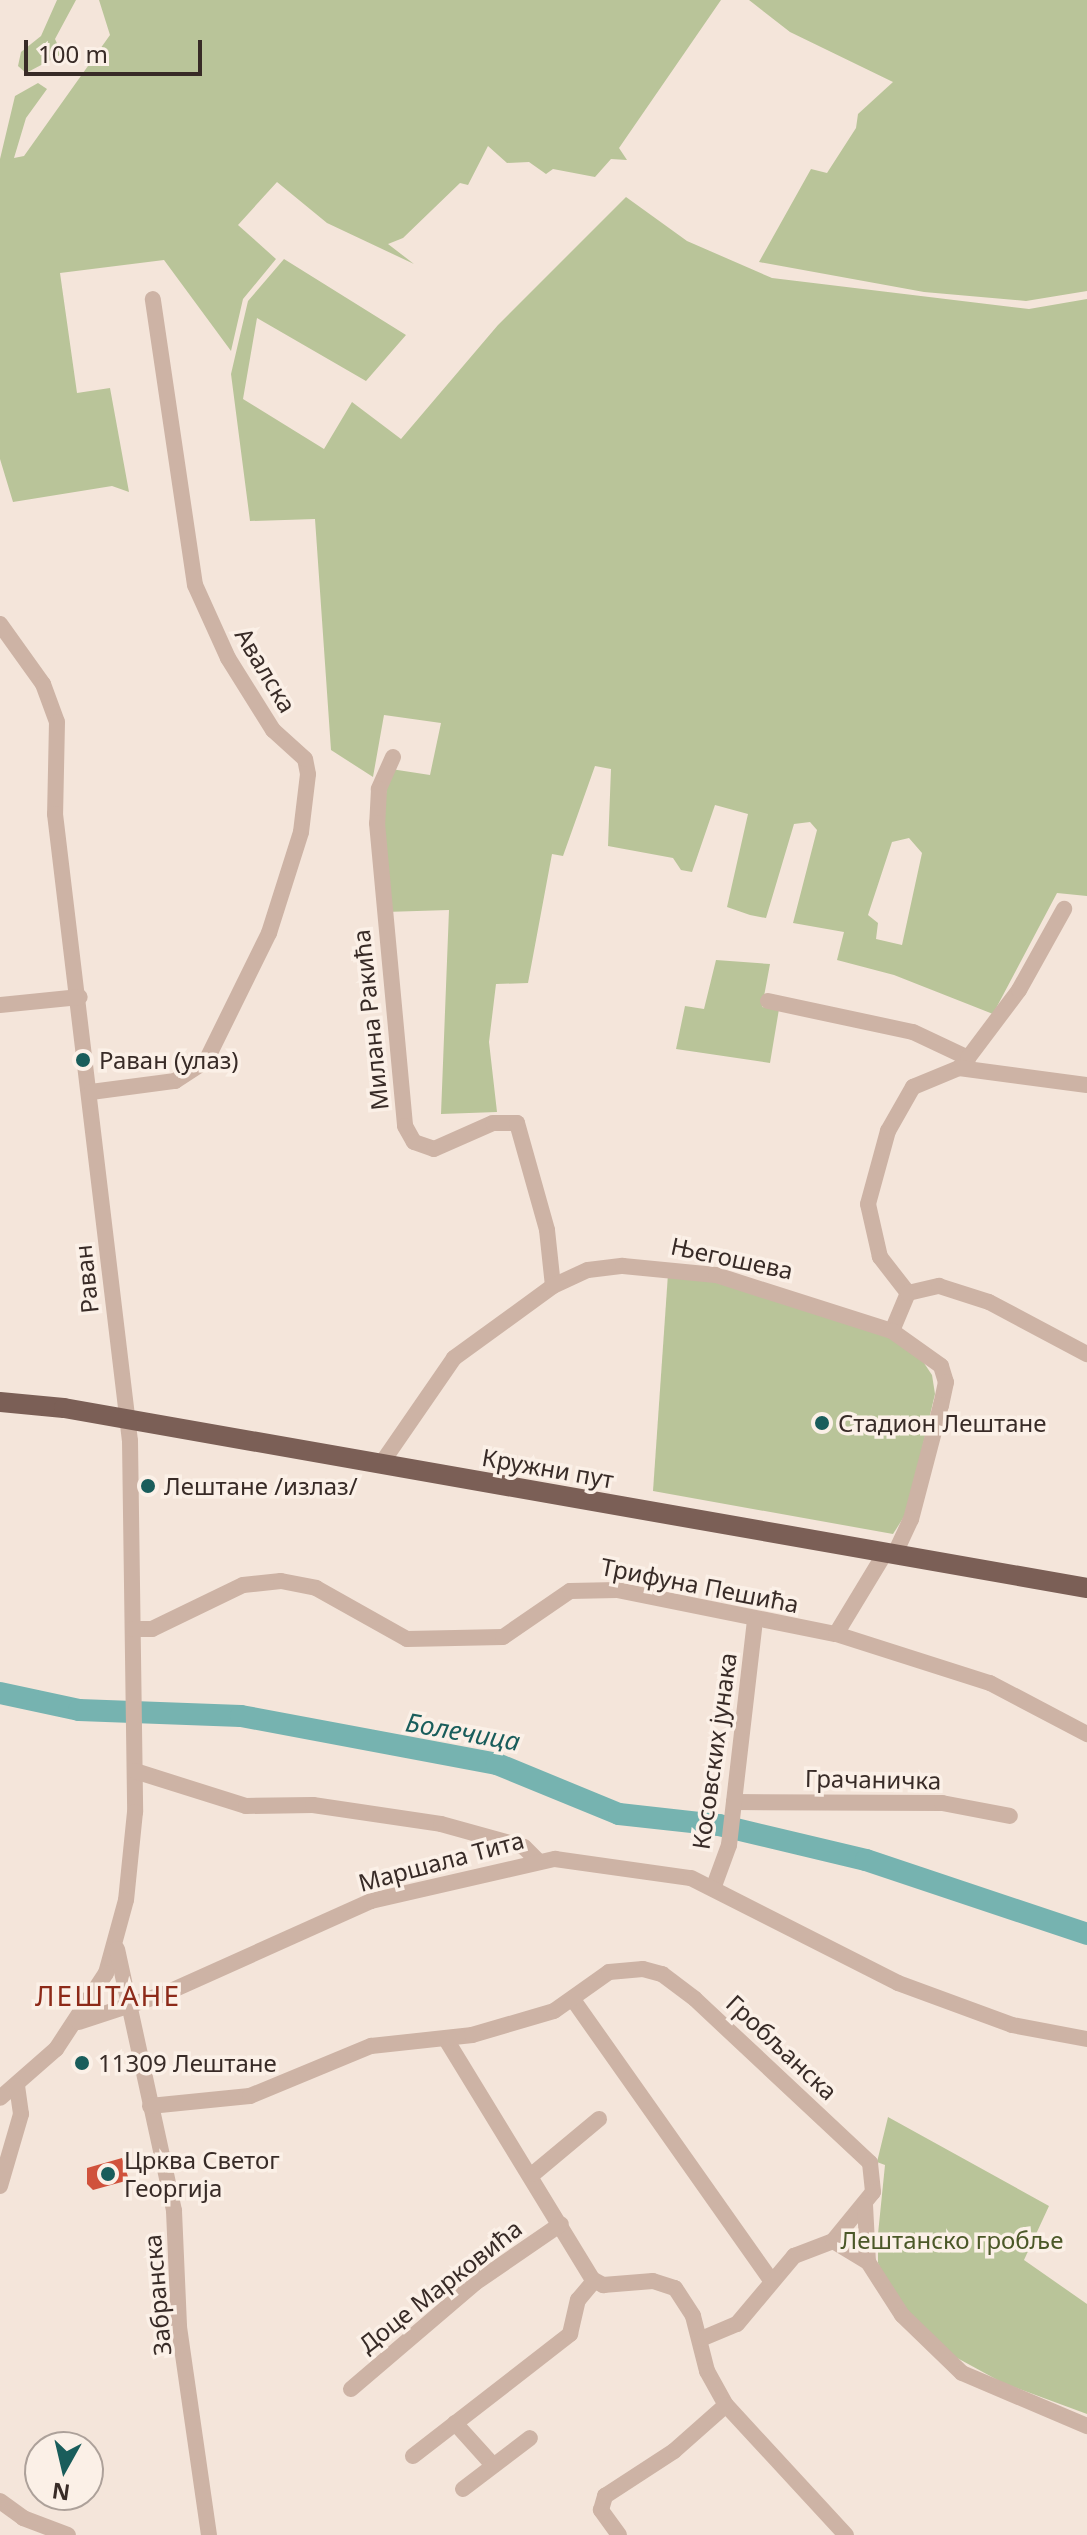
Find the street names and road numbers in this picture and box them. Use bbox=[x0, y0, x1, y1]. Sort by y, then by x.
street label: Авалска bbox=[230, 622, 302, 718]
street label: Милана Ракића bbox=[346, 928, 394, 1112]
street label: Његошева bbox=[668, 1231, 796, 1285]
street label: Раван bbox=[68, 1243, 104, 1315]
street label: Кружни пут bbox=[480, 1442, 616, 1494]
street label: Трифуна Пешића bbox=[599, 1552, 801, 1618]
street label: Косовских јунака bbox=[686, 1651, 742, 1851]
street label: Грачаничка bbox=[805, 1763, 941, 1795]
street label: Маршала Тита bbox=[355, 1825, 527, 1897]
street label: Гробљанска bbox=[721, 1988, 843, 2106]
street label: Доце Марковића bbox=[353, 2213, 527, 2359]
street label: Забранска bbox=[137, 2233, 177, 2357]

